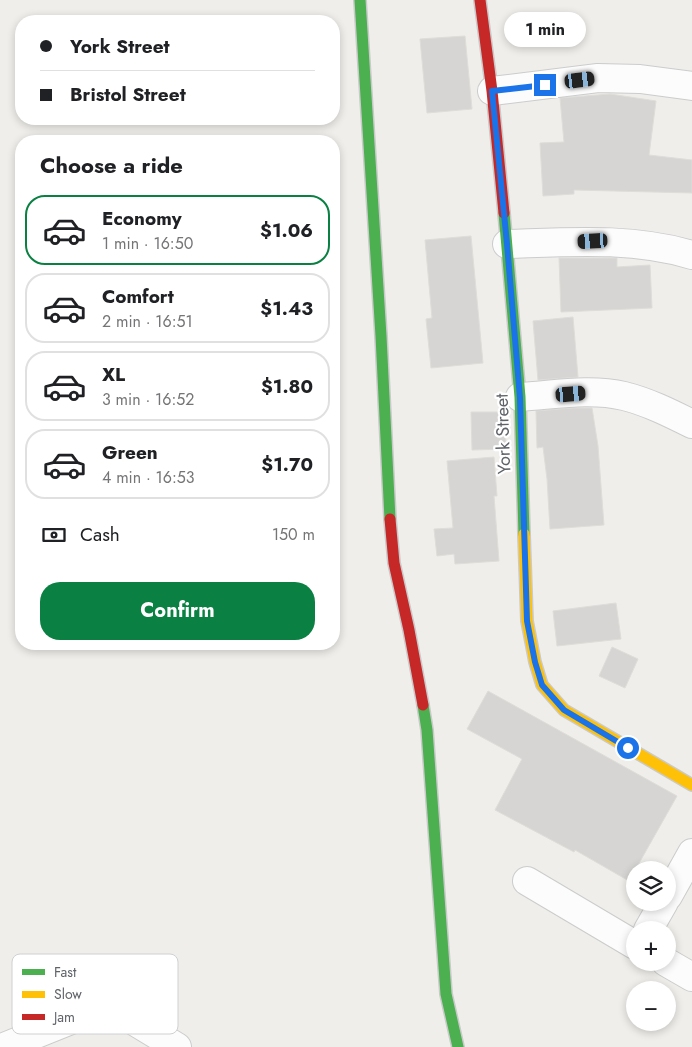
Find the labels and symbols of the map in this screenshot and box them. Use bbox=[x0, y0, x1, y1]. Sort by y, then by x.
callout: 1 min bbox=[504, 12, 586, 48]
car bbox=[564, 71, 595, 89]
route end bbox=[534, 74, 556, 96]
car bbox=[577, 233, 608, 249]
car bbox=[555, 385, 586, 403]
street label: York Street bbox=[489, 393, 517, 475]
route start bbox=[617, 737, 639, 759]
legend bbox=[12, 954, 178, 1034]
text: Fast bbox=[54, 962, 77, 982]
text: Slow bbox=[54, 984, 82, 1004]
text: Jam bbox=[52, 1007, 75, 1027]

